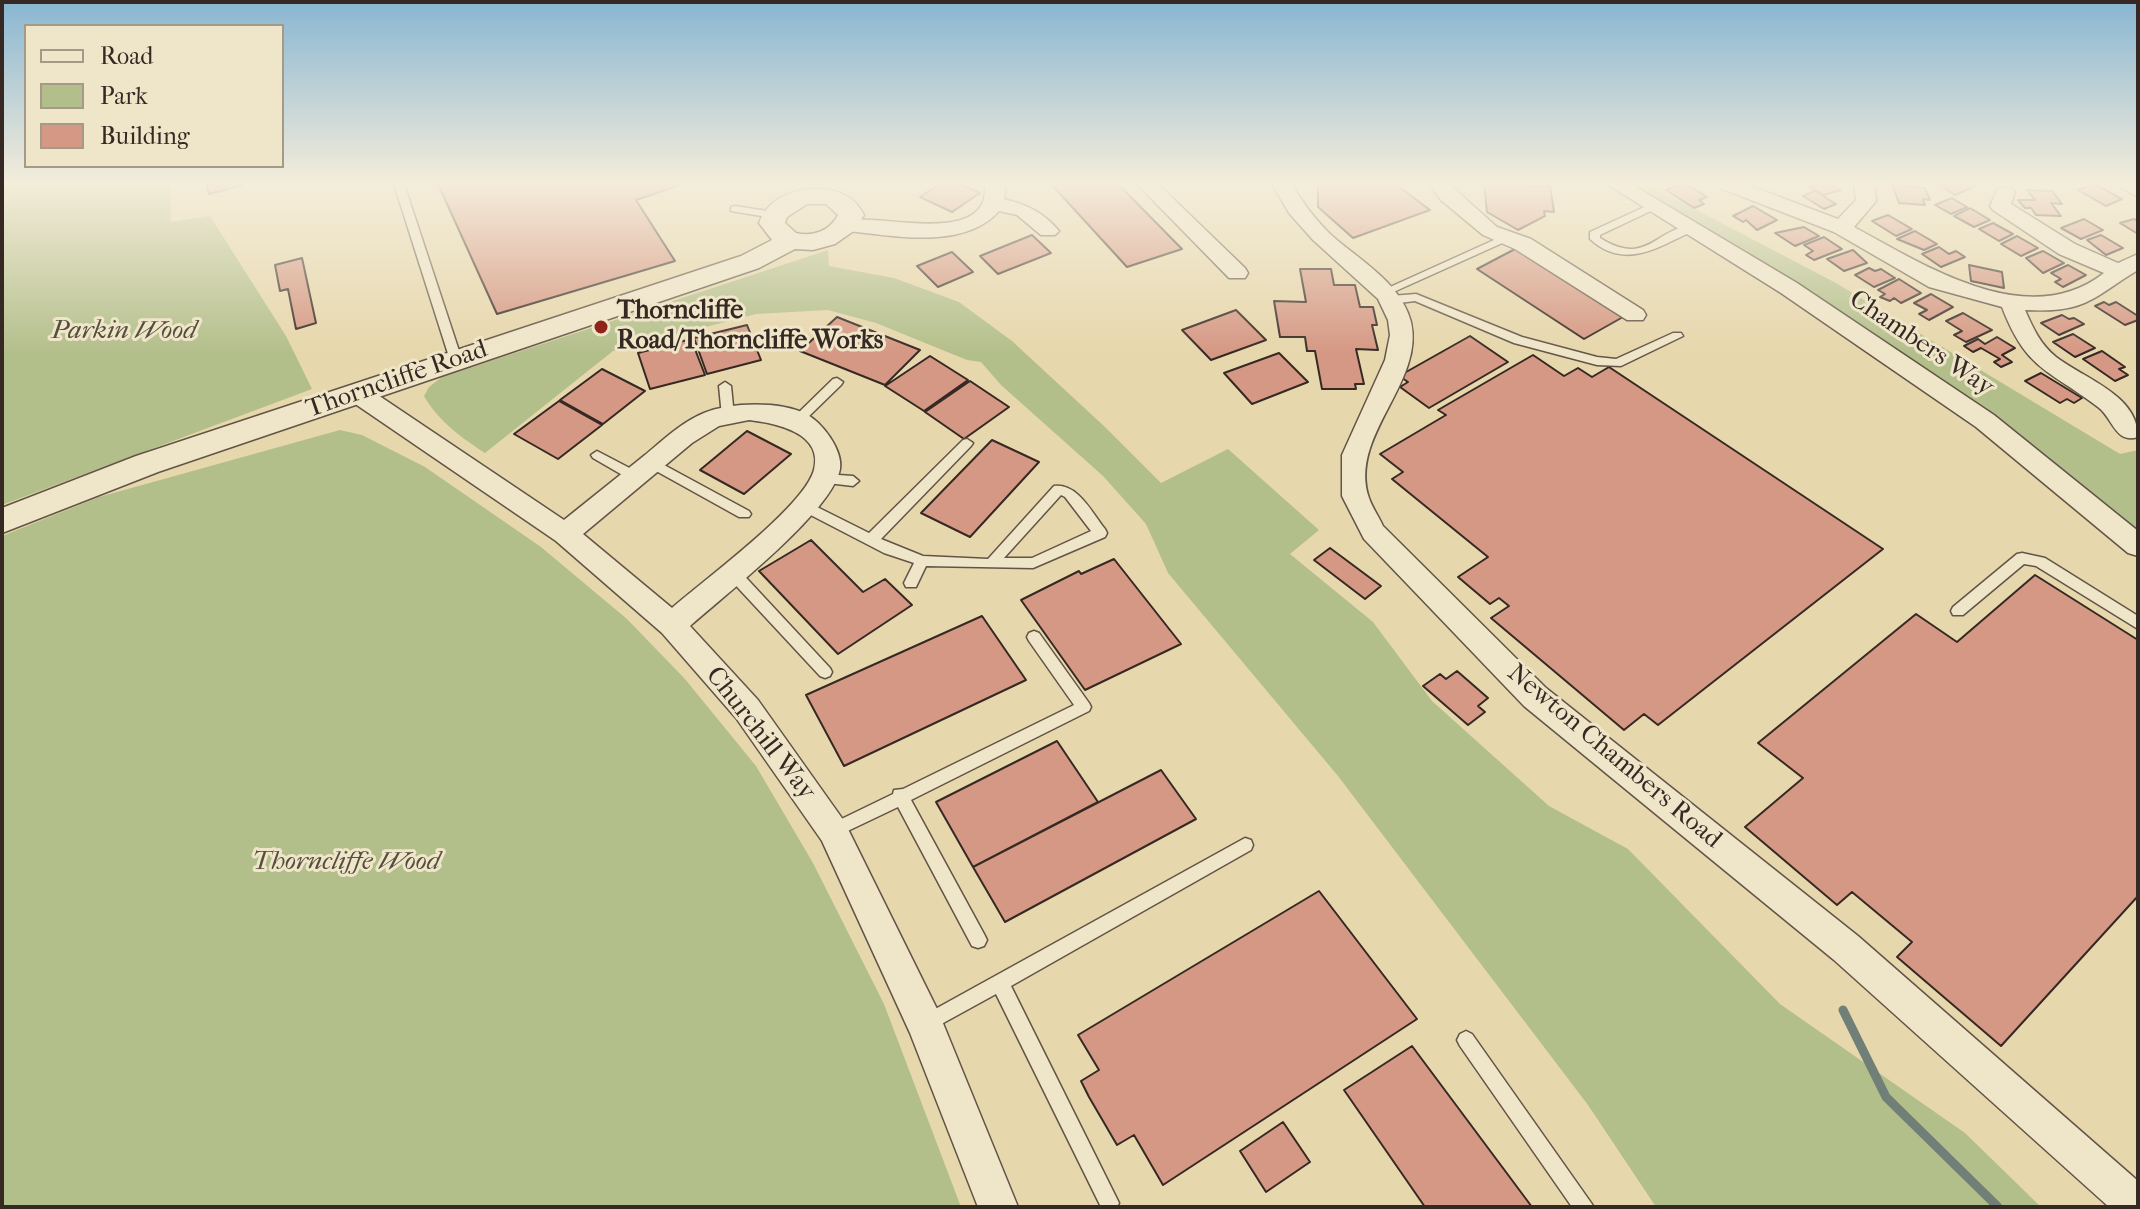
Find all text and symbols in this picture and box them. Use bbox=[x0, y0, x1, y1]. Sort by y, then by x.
legend bbox=[24, 24, 284, 168]
text: Road bbox=[100, 42, 153, 70]
text: Park bbox=[100, 82, 148, 110]
text: Building bbox=[100, 122, 190, 150]
street label: Chambers Way bbox=[1843, 284, 1999, 404]
place label: Thorncliffe Road/Thorncliffe Works bbox=[617, 296, 883, 358]
park label: Parkin Wood bbox=[52, 316, 196, 348]
marker: Thorncliffe Road/Thorncliffe Works bbox=[592, 318, 610, 336]
street label: Thorncliffe Road bbox=[302, 334, 492, 426]
street label: Newton Chambers Road bbox=[1500, 658, 1728, 856]
street label: Churchill Way bbox=[698, 661, 822, 807]
park label: Thorncliffe Wood bbox=[252, 847, 440, 879]

